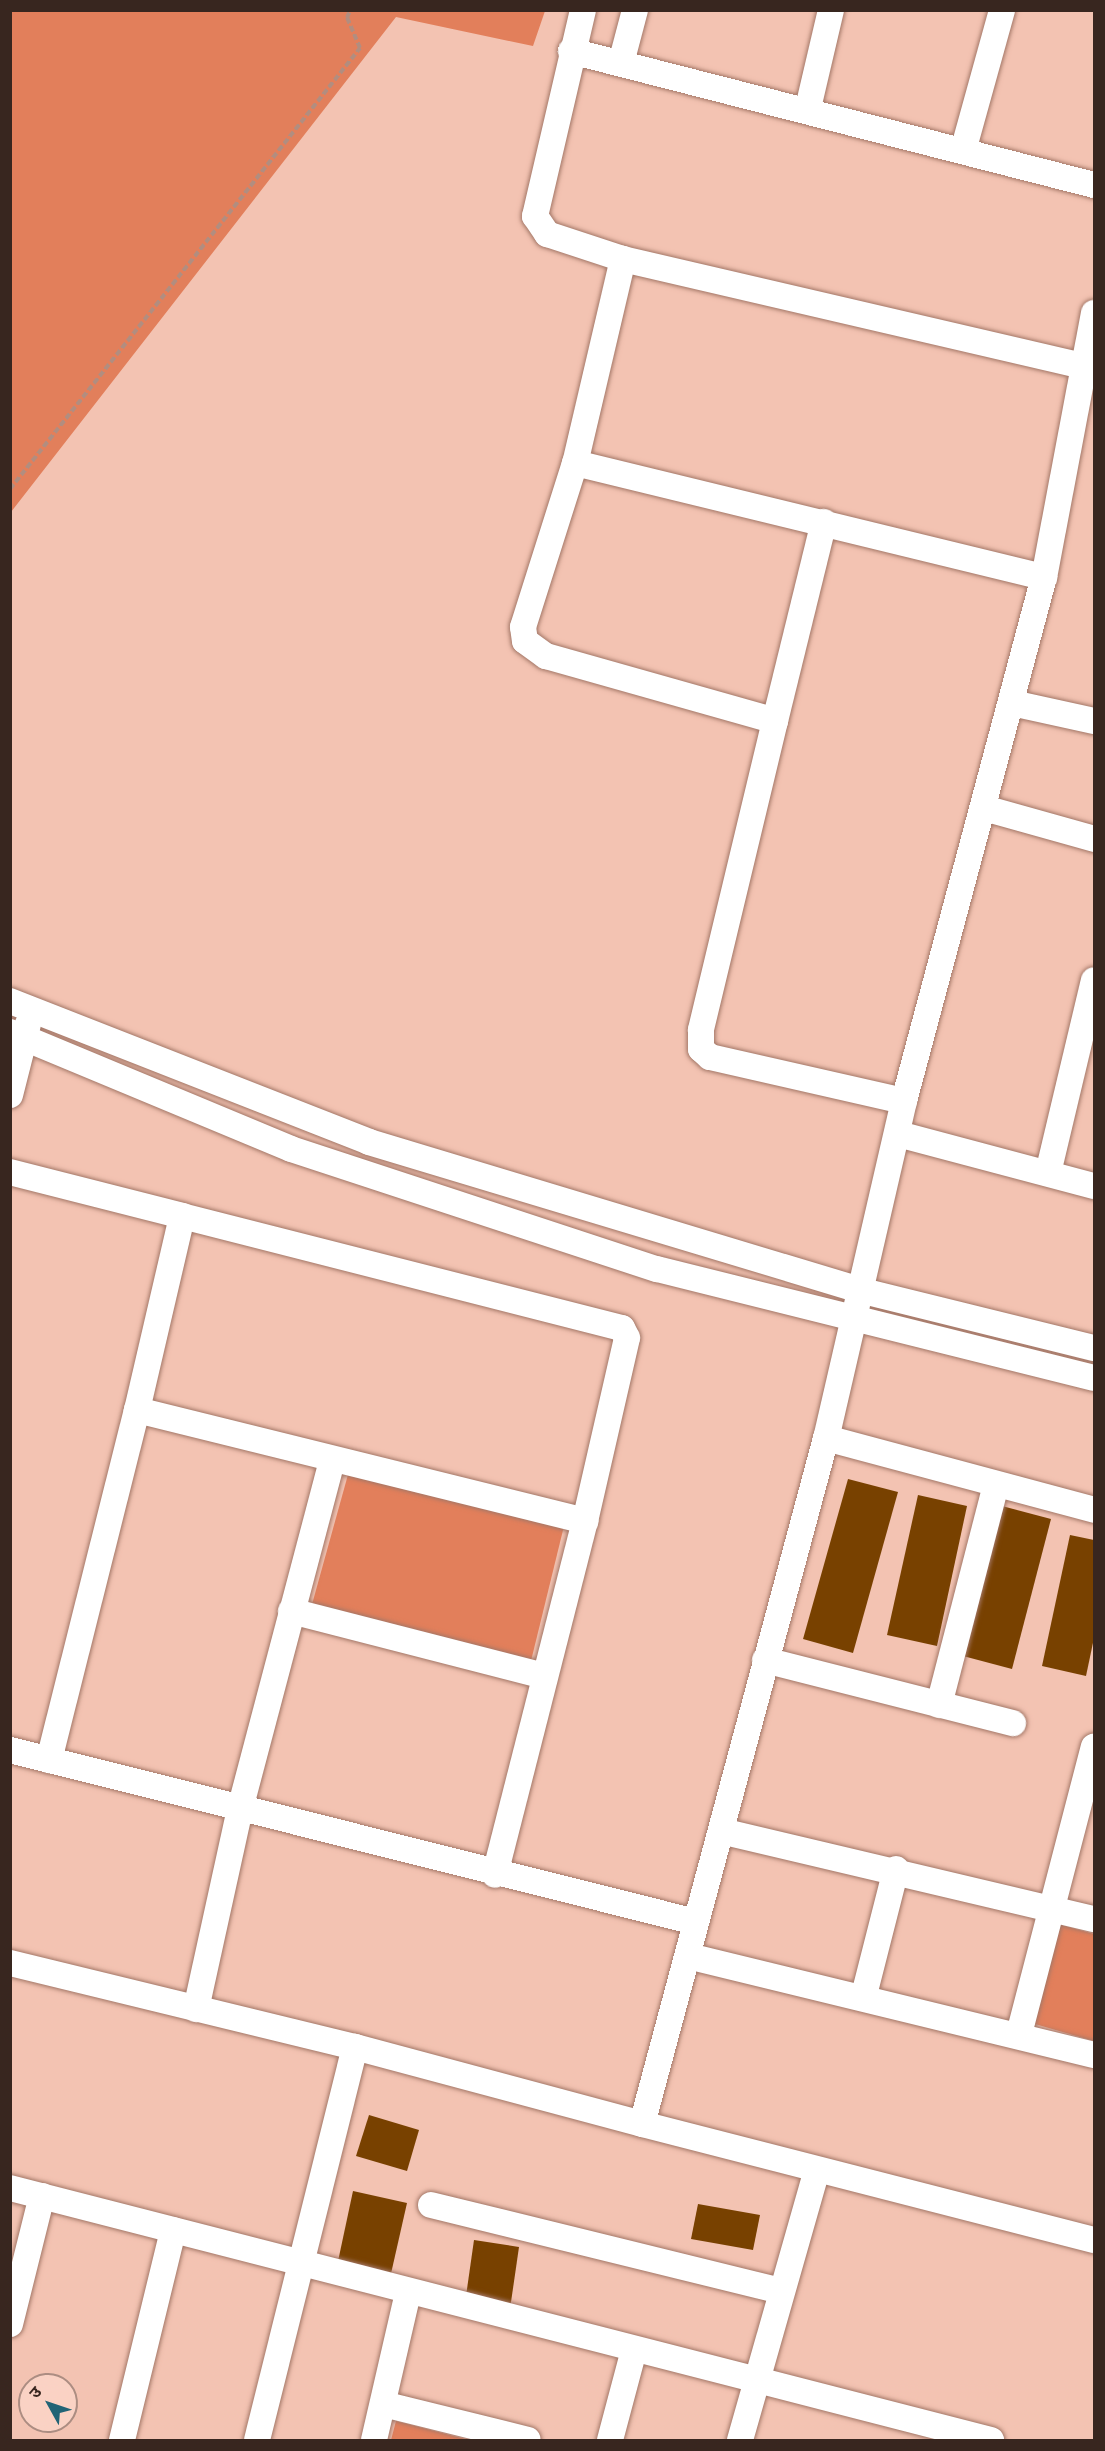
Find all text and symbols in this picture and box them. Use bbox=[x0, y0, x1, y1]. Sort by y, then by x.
north arrow bbox=[18, 2373, 78, 2433]
text: उ bbox=[24, 2382, 47, 2403]

